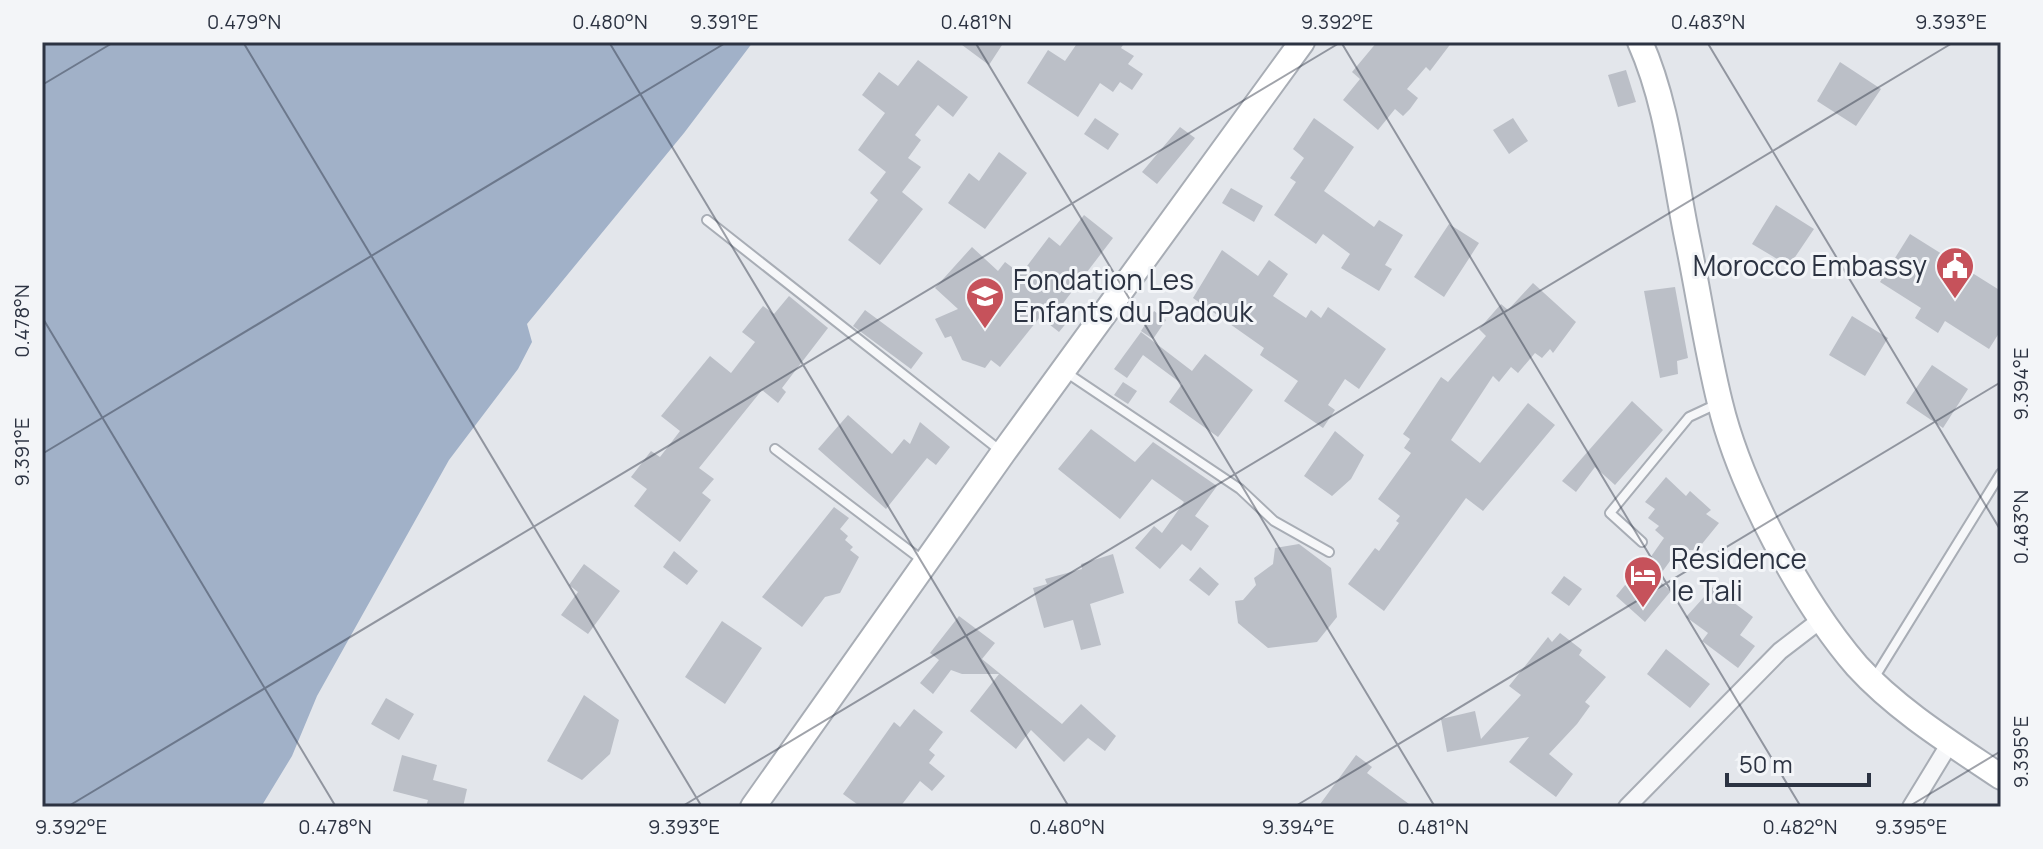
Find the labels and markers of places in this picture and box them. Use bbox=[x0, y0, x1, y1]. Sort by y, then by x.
public building icon: Morocco Embassy bbox=[1934, 245, 1976, 300]
place label: Morocco Embassy bbox=[1693, 246, 1927, 284]
place label: Fondation Les Enfants du Padouk bbox=[1013, 260, 1254, 330]
school or university icon: Fondation Les Enfants du Padouk bbox=[964, 275, 1006, 330]
place label: Résidence le Tali bbox=[1671, 539, 1807, 609]
hotel icon: Résidence le Tali bbox=[1622, 554, 1664, 609]

